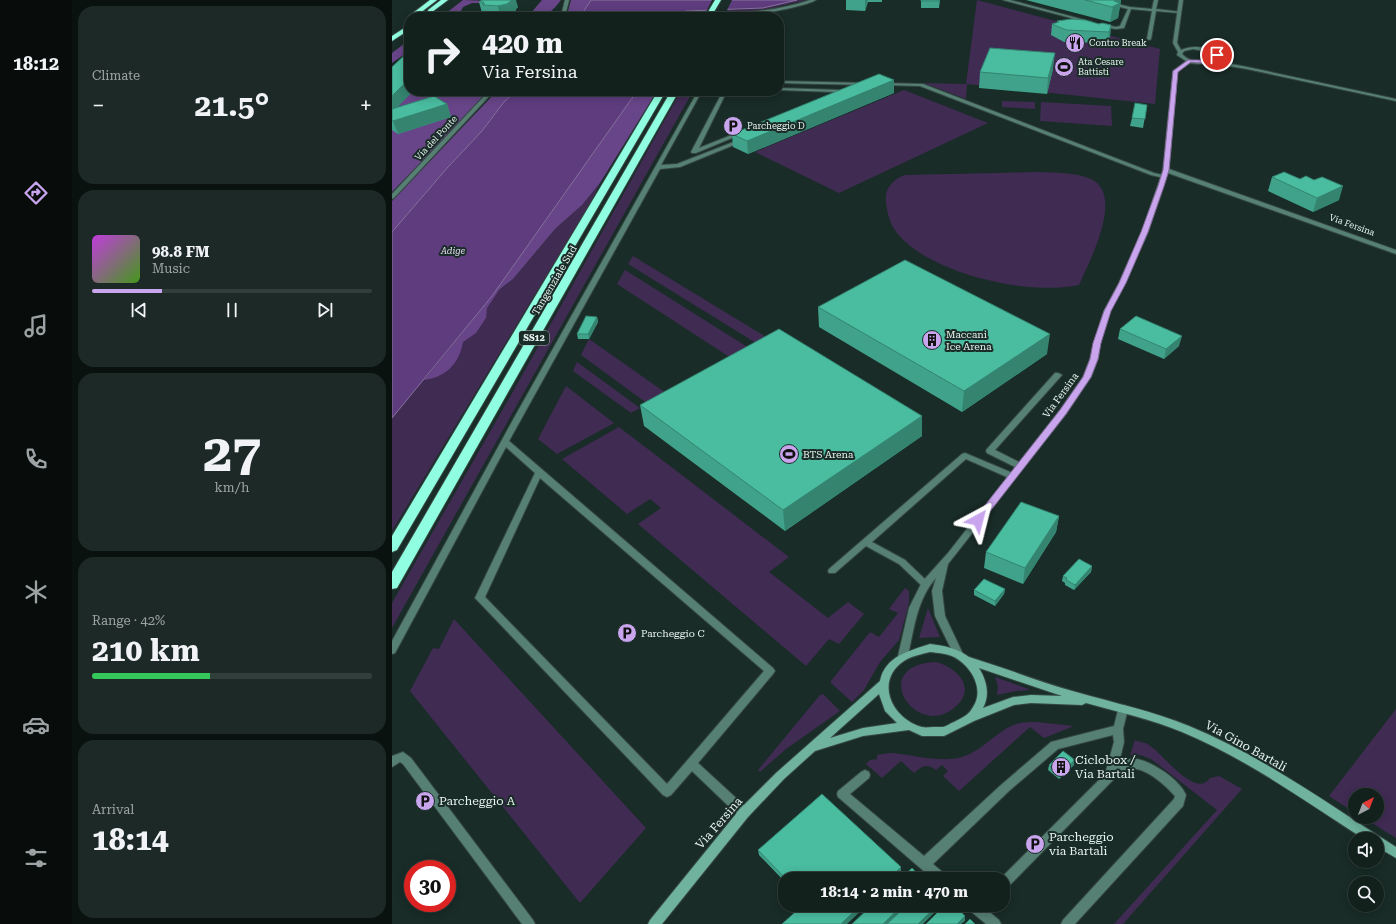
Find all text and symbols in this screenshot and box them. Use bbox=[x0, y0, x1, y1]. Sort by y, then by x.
text: 420 m bbox=[482, 27, 563, 60]
icon: right bbox=[416, 28, 468, 80]
restaurant icon: Contro Break bbox=[1064, 32, 1086, 54]
place label: Contro Break bbox=[1089, 38, 1147, 48]
pin bbox=[1200, 38, 1234, 72]
icon: arrive bbox=[1206, 44, 1228, 66]
text: 18:12 bbox=[13, 53, 59, 74]
sports icon: Ata Cesare Battisti bbox=[1053, 56, 1075, 78]
place label: Ata Cesare Battisti bbox=[1078, 57, 1124, 77]
text: Via Fersina bbox=[482, 61, 578, 82]
text: Climate bbox=[92, 68, 140, 83]
text: 21.5° bbox=[195, 88, 269, 123]
text: − bbox=[92, 93, 104, 118]
text: + bbox=[360, 93, 372, 118]
street label: Via del Ponte bbox=[413, 114, 459, 162]
parking icon: Parcheggio D bbox=[722, 115, 744, 137]
place label: Parcheggio D bbox=[747, 121, 805, 131]
icon: directions bbox=[22, 179, 50, 207]
street label: Via Fersina bbox=[1328, 212, 1376, 238]
text: 98.8 FM bbox=[152, 243, 209, 261]
street label: Tangenziale Sud bbox=[530, 243, 579, 317]
water label: Adige bbox=[440, 246, 466, 256]
text: Music bbox=[152, 261, 190, 276]
icon: previous bbox=[128, 299, 150, 321]
icon: pause bbox=[221, 299, 243, 321]
icon: next bbox=[314, 299, 336, 321]
icon: music bbox=[22, 312, 50, 340]
building icon: Maccani Ice Arena bbox=[921, 329, 943, 351]
place label: Maccani Ice Arena bbox=[946, 329, 992, 352]
road number: SS12 bbox=[519, 331, 549, 345]
street label: Via Fersina bbox=[1040, 370, 1081, 420]
text: 27 bbox=[203, 423, 261, 484]
sports icon: BTS Arena bbox=[778, 443, 800, 465]
icon: phone bbox=[22, 445, 50, 473]
place label: BTS Arena bbox=[803, 449, 854, 460]
text: km/h bbox=[215, 480, 249, 495]
position arrow bbox=[957, 499, 999, 541]
icon: climate bbox=[22, 578, 50, 606]
text: Range · 42% bbox=[92, 613, 165, 628]
parking icon: Parcheggio C bbox=[616, 622, 638, 644]
place label: Parcheggio C bbox=[641, 628, 705, 639]
text: 210 km bbox=[92, 633, 200, 668]
icon: car bbox=[22, 711, 50, 739]
street label: Via Gino Bartali bbox=[1203, 718, 1289, 774]
place label: Ciclobox / Via Bartali bbox=[1075, 753, 1136, 781]
building icon: Ciclobox / Via Bartali bbox=[1050, 756, 1072, 778]
north arrow bbox=[1348, 788, 1384, 824]
map controls bbox=[1348, 788, 1384, 912]
parking icon: Parcheggio A bbox=[414, 790, 436, 812]
place label: Parcheggio A bbox=[439, 794, 516, 808]
street label: Via Fersina bbox=[693, 794, 746, 852]
text: Arrival bbox=[92, 802, 134, 817]
text: 18:14 bbox=[92, 822, 169, 857]
place label: Parcheggio via Bartali bbox=[1049, 830, 1114, 858]
button: sound bbox=[1348, 832, 1384, 868]
parking icon: Parcheggio via Bartali bbox=[1024, 833, 1046, 855]
icon: filters bbox=[22, 844, 50, 872]
speed limit sign: 30 bbox=[404, 860, 456, 912]
button: search bbox=[1348, 876, 1384, 912]
text: 18:14 · 2 min · 470 m bbox=[820, 883, 968, 901]

